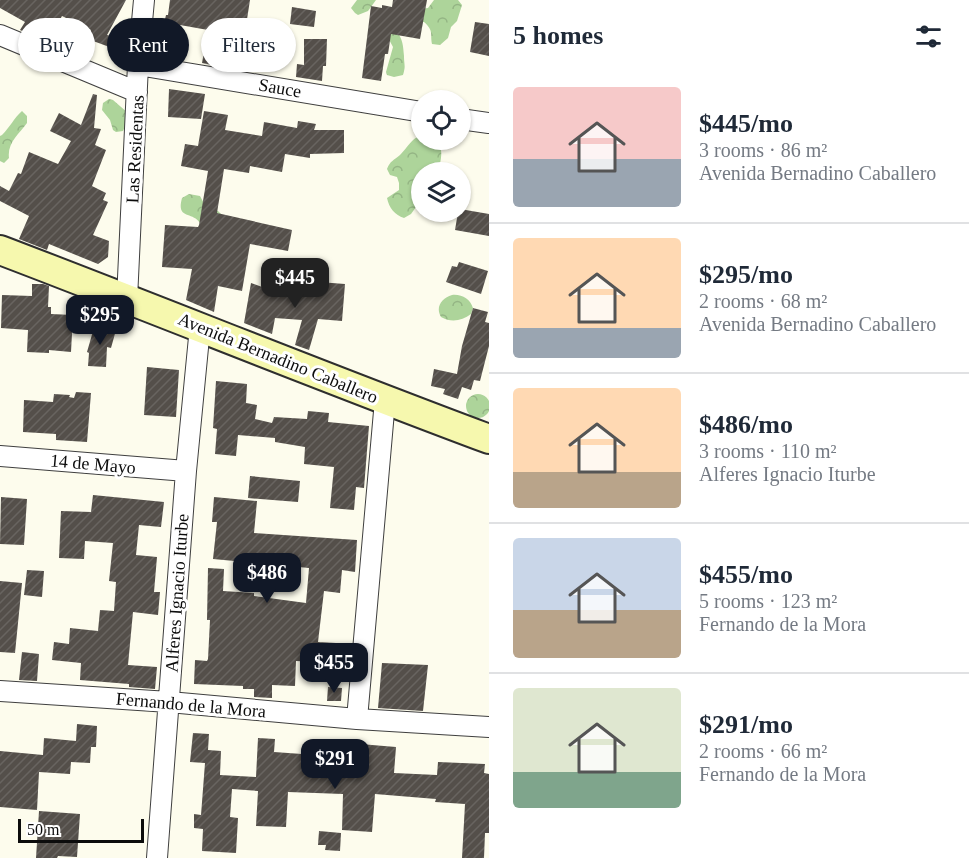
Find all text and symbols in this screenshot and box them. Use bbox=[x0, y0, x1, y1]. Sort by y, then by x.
chip: Buy bbox=[18, 18, 95, 72]
chip: Rent bbox=[107, 18, 189, 72]
chip: Filters bbox=[201, 18, 296, 72]
icon: filters bbox=[912, 20, 945, 53]
text: 5 homes bbox=[513, 21, 603, 50]
street label: Sauce bbox=[257, 74, 303, 102]
map controls bbox=[411, 90, 471, 222]
button: locate bbox=[411, 90, 471, 150]
street label: Las Residentas bbox=[122, 94, 148, 204]
text: $445/mo bbox=[699, 109, 793, 138]
icon: home bbox=[561, 111, 633, 183]
text: 3 rooms · 86 m² bbox=[699, 139, 827, 161]
button: layers bbox=[411, 162, 471, 222]
text: Avenida Bernadino Caballero bbox=[699, 162, 936, 184]
pin: $445 bbox=[259, 258, 331, 309]
text: $295/mo bbox=[699, 260, 793, 289]
icon: home bbox=[561, 262, 633, 334]
text: $445 bbox=[275, 266, 315, 288]
text: 2 rooms · 68 m² bbox=[699, 290, 827, 312]
pin: $295 bbox=[64, 295, 136, 346]
text: $295 bbox=[80, 303, 120, 325]
street label: Avenida Bernadino Caballero bbox=[175, 309, 381, 407]
text: Avenida Bernadino Caballero bbox=[699, 313, 936, 335]
text: $486/mo bbox=[699, 410, 793, 439]
icon: home bbox=[561, 412, 633, 484]
text: 3 rooms · 110 m² bbox=[699, 440, 836, 462]
street label: 14 de Mayo bbox=[49, 450, 137, 478]
text: Alferes Ignacio Iturbe bbox=[699, 463, 876, 485]
street label: Alferes Ignacio Iturbe bbox=[161, 513, 193, 673]
pin: $486 bbox=[231, 553, 303, 604]
text: $455/mo bbox=[699, 560, 793, 589]
text: $486 bbox=[247, 561, 287, 583]
icon: home bbox=[561, 562, 633, 634]
text: 5 rooms · 123 m² bbox=[699, 590, 837, 612]
text: Fernando de la Mora bbox=[699, 613, 866, 635]
pin: $455 bbox=[298, 643, 370, 694]
text: $455 bbox=[314, 651, 354, 673]
street label: Fernando de la Mora bbox=[115, 688, 267, 722]
text: $291/mo bbox=[699, 710, 793, 739]
icon: home bbox=[561, 712, 633, 784]
pin: $291 bbox=[299, 739, 371, 790]
text: 2 rooms · 66 m² bbox=[699, 740, 827, 762]
text: $291 bbox=[315, 747, 355, 769]
text: Fernando de la Mora bbox=[699, 763, 866, 785]
scale bar bbox=[18, 816, 144, 844]
text: 50 m bbox=[27, 821, 59, 838]

